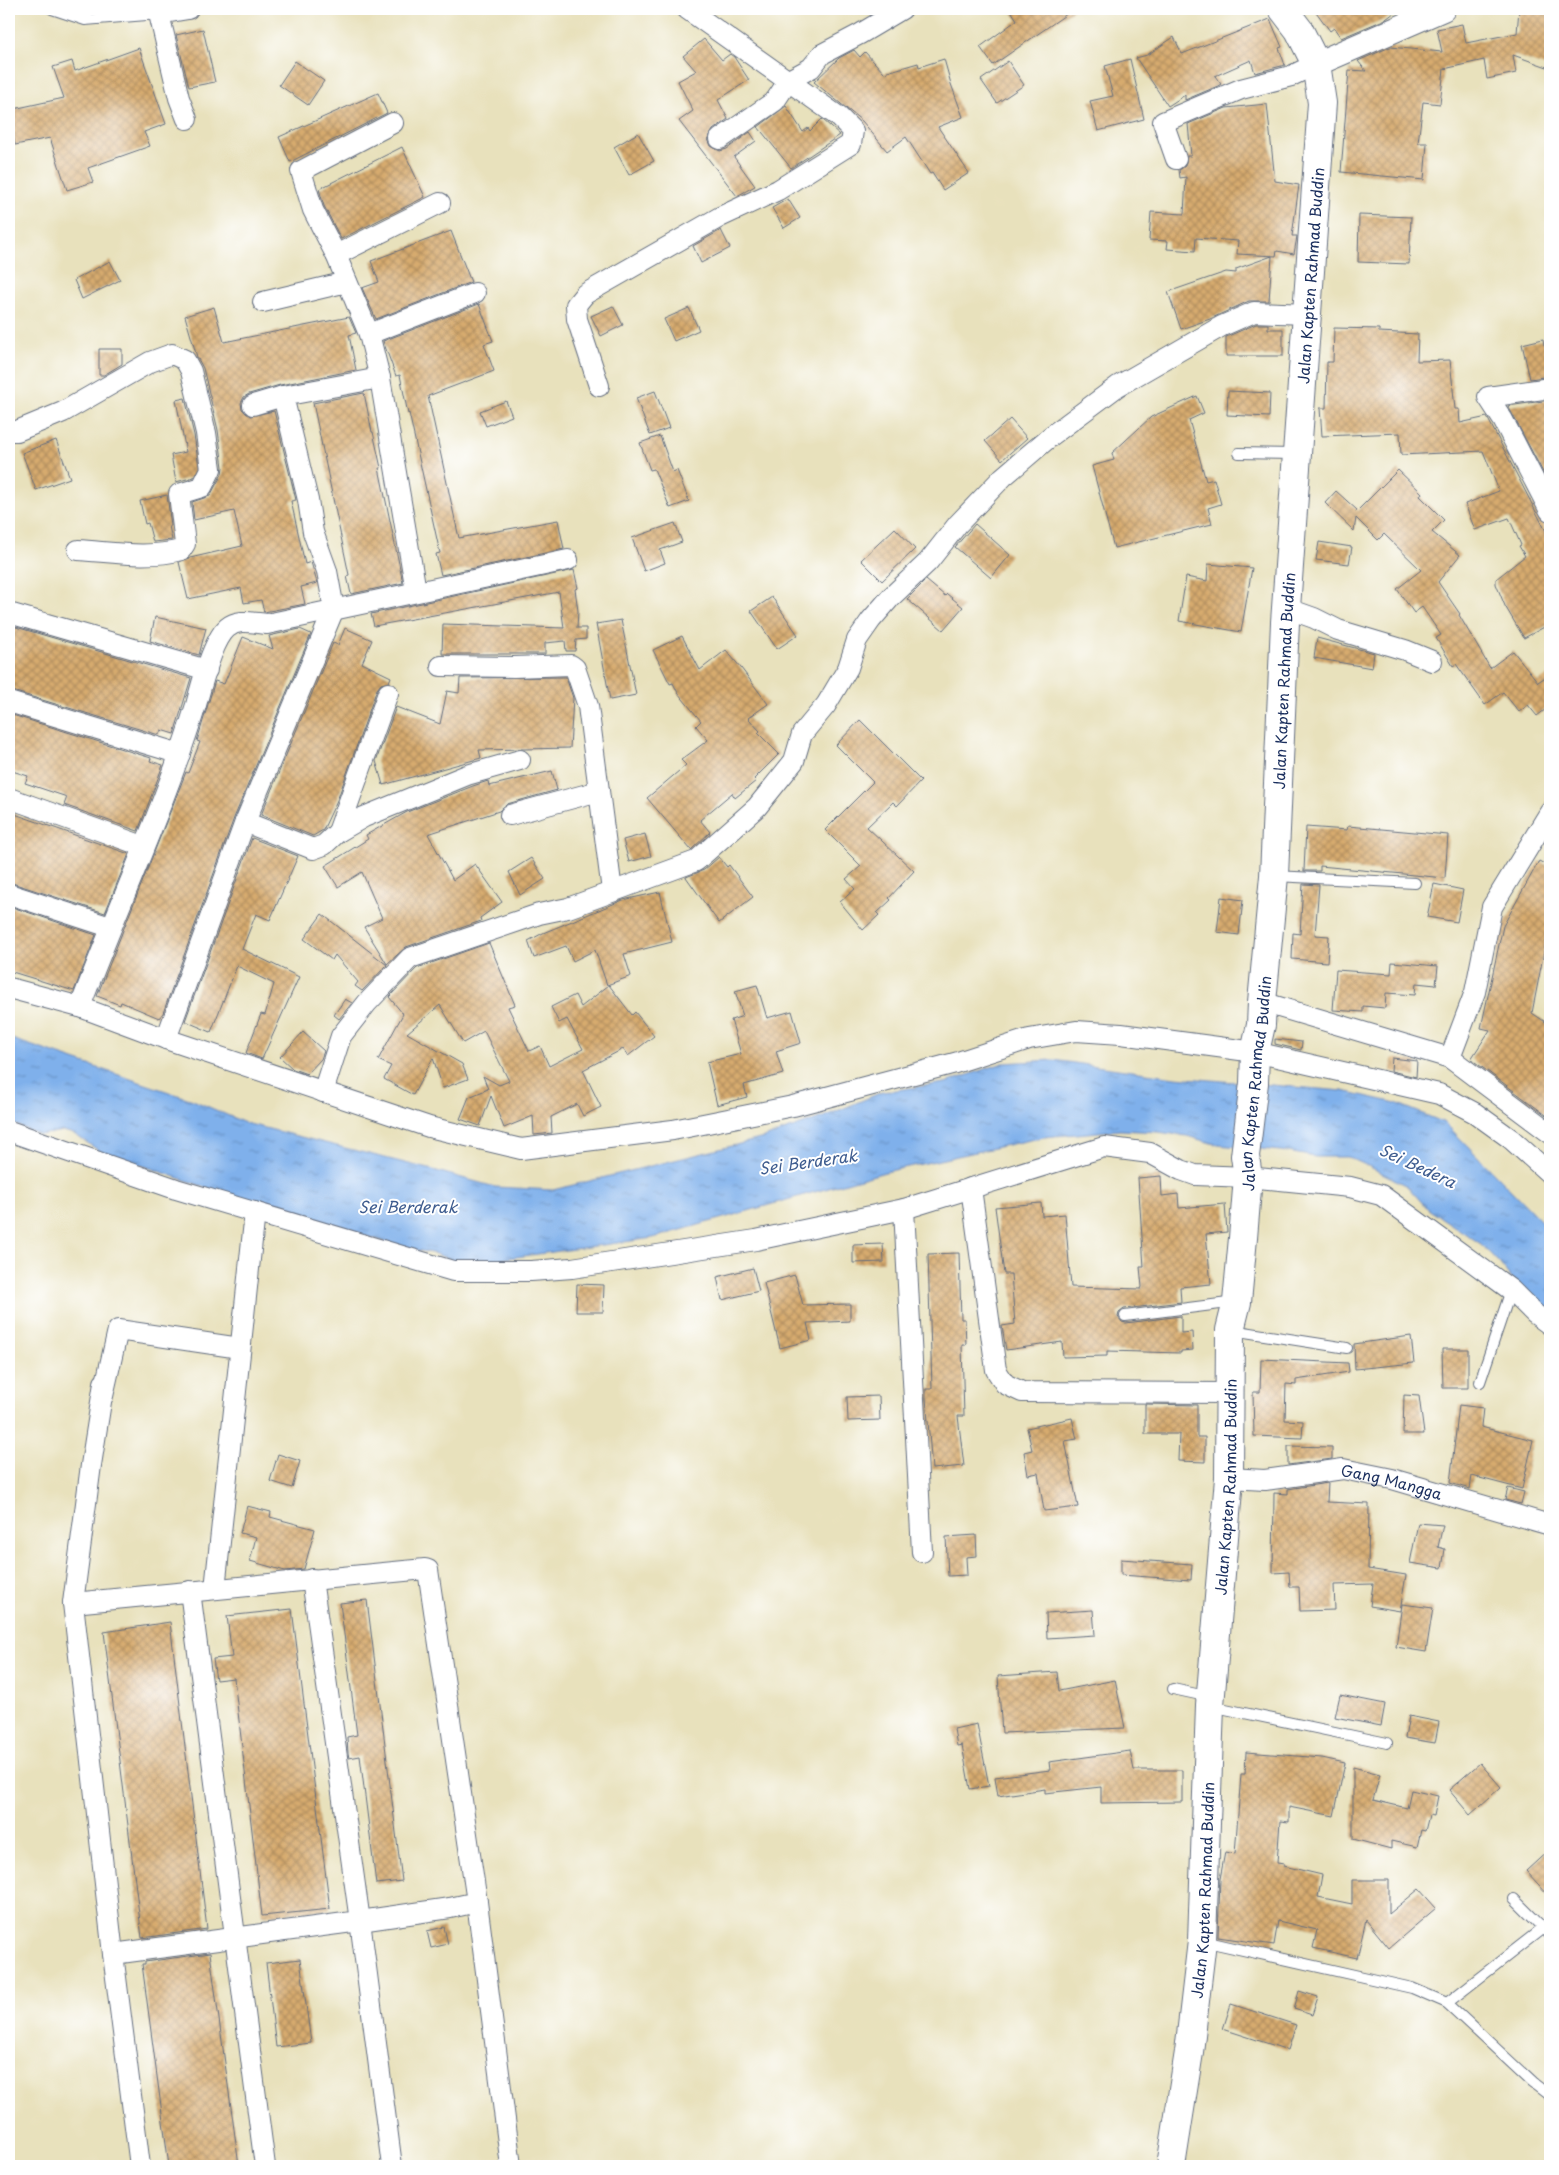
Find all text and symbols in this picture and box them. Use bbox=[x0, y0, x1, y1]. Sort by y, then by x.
street label: Jalan Kapten Rahmad Buddin bbox=[1291, 167, 1329, 385]
street label: Jalan Kapten Rahmad Buddin bbox=[1266, 572, 1300, 790]
street label: Jalan Kapten Rahmad Buddin bbox=[1233, 974, 1276, 1192]
water label: Sei Bedera bbox=[1376, 1137, 1461, 1194]
water label: Sei Berderak bbox=[757, 1142, 860, 1180]
water label: Sei Berderak bbox=[359, 1194, 459, 1218]
street label: Jalan Kapten Rahmad Buddin bbox=[1208, 1379, 1241, 1596]
street label: Gang Mangga bbox=[1339, 1457, 1446, 1505]
street label: Jalan Kapten Rahmad Buddin bbox=[1184, 1781, 1219, 2000]

